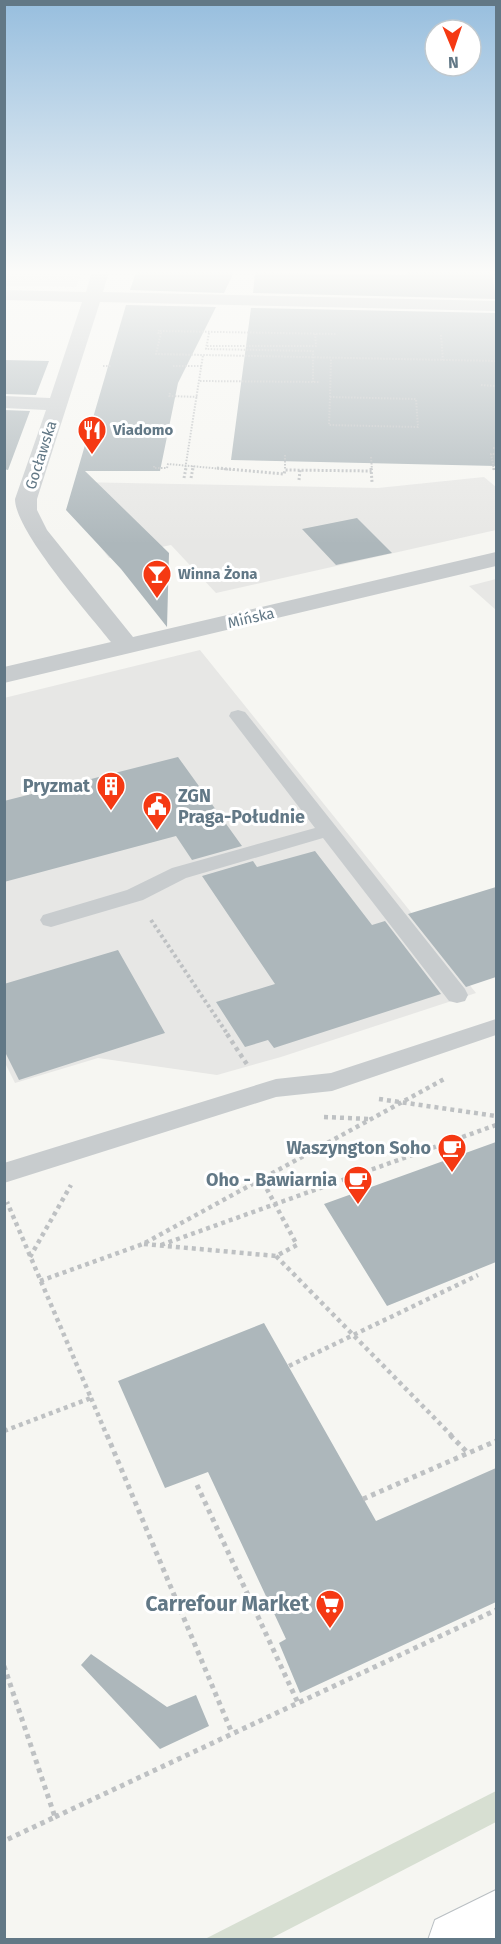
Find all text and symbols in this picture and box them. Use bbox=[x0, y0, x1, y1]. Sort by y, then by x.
north arrow bbox=[423, 18, 483, 78]
text: N bbox=[448, 53, 459, 72]
restaurant icon: Viadomo bbox=[76, 414, 108, 456]
street label: Gocławska bbox=[21, 418, 61, 492]
place label: Viadomo bbox=[112, 421, 173, 439]
bar icon: Winna Żona bbox=[141, 558, 173, 600]
place label: Winna Żona bbox=[178, 565, 258, 583]
street label: Mińska bbox=[226, 604, 276, 632]
building icon: Pryzmat bbox=[95, 770, 127, 812]
place label: Pryzmat bbox=[23, 775, 91, 797]
place label: ZGN Praga-Południe bbox=[178, 785, 305, 828]
public building icon: ZGN Praga-Południe bbox=[141, 790, 173, 832]
cafe icon: Waszyngton Soho bbox=[436, 1132, 468, 1174]
place label: Waszyngton Soho bbox=[287, 1137, 431, 1159]
cafe icon: Oho - Bawiarnia bbox=[342, 1164, 374, 1206]
place label: Oho - Bawiarnia bbox=[206, 1169, 337, 1191]
supermarket icon: Carrefour Market bbox=[314, 1588, 346, 1630]
place label: Carrefour Market bbox=[145, 1591, 310, 1617]

